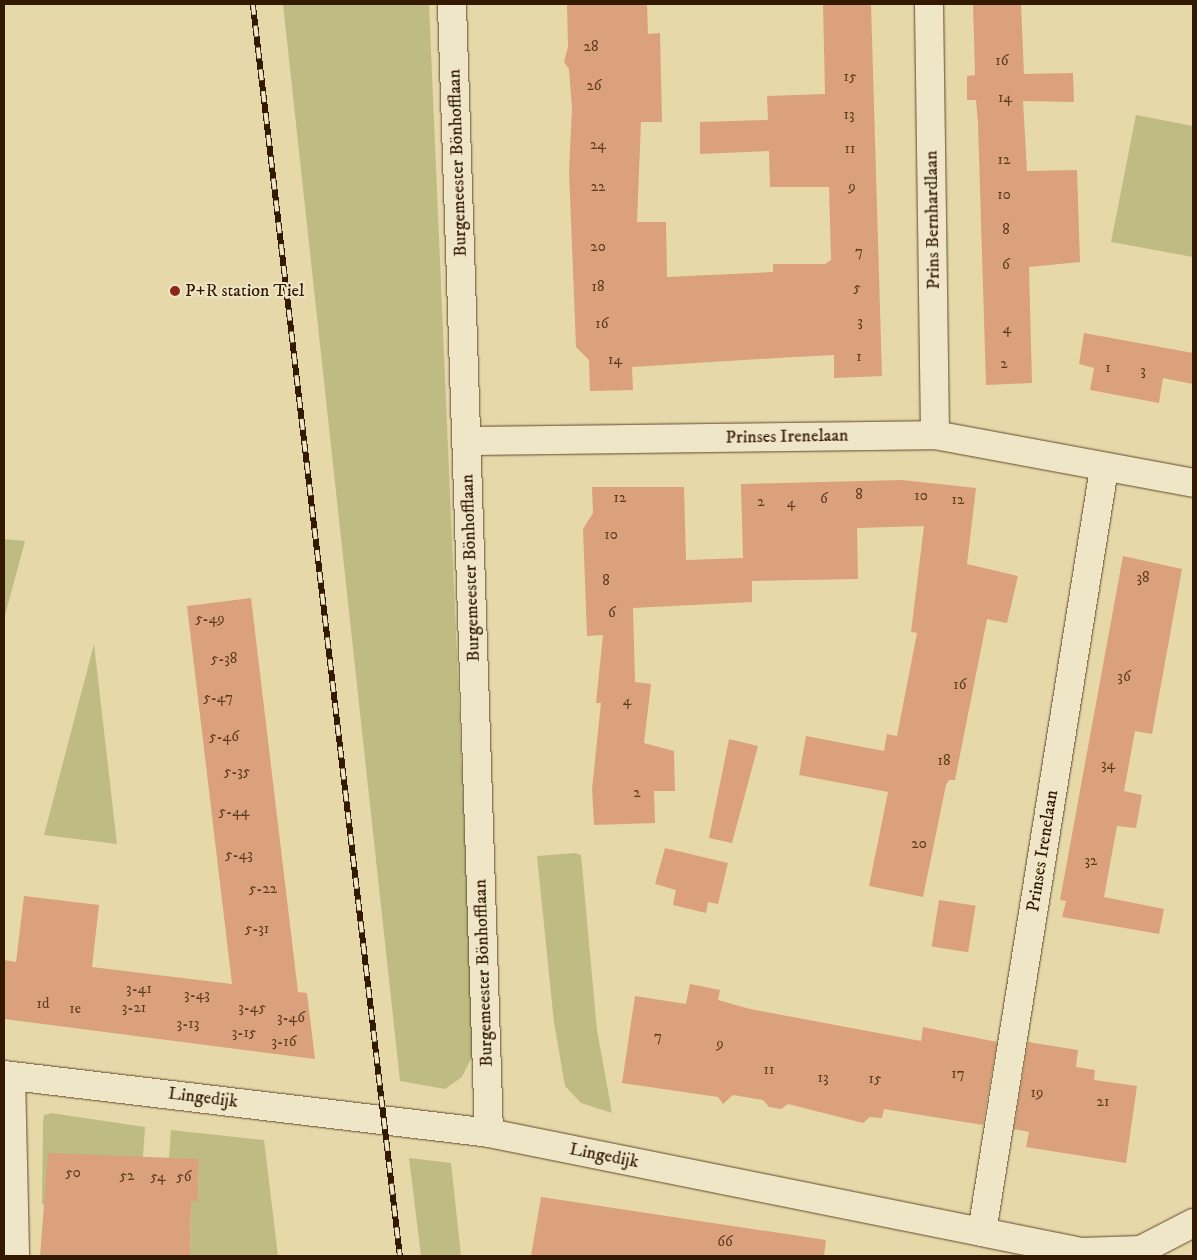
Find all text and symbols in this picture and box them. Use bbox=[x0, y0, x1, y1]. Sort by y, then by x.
house number: 28 bbox=[584, 38, 598, 56]
house number: 16 bbox=[995, 52, 1009, 70]
house number: 15 bbox=[844, 68, 856, 86]
street label: Burgemeester Bönhofflaan bbox=[444, 69, 472, 257]
house number: 26 bbox=[586, 77, 602, 95]
house number: 14 bbox=[998, 89, 1012, 107]
house number: 13 bbox=[843, 106, 855, 124]
house number: 24 bbox=[590, 136, 606, 154]
house number: 11 bbox=[844, 140, 856, 158]
street label: Prins Bernhardlaan bbox=[921, 150, 945, 290]
house number: 12 bbox=[998, 151, 1010, 169]
house number: 22 bbox=[591, 178, 605, 196]
house number: 9 bbox=[848, 178, 856, 196]
house number: 10 bbox=[997, 186, 1011, 204]
house number: 8 bbox=[1002, 221, 1010, 239]
house number: 20 bbox=[590, 238, 606, 256]
house number: 7 bbox=[855, 243, 863, 261]
house number: 6 bbox=[1002, 256, 1010, 274]
house number: 18 bbox=[591, 278, 605, 296]
house number: 5 bbox=[853, 279, 861, 297]
place label: P+R station Tiel bbox=[185, 280, 304, 302]
marker: P+R station Tiel bbox=[169, 285, 181, 297]
house number: 3 bbox=[857, 313, 863, 331]
house number: 16 bbox=[595, 315, 609, 333]
house number: 4 bbox=[1003, 320, 1011, 338]
house number: 1 bbox=[856, 348, 862, 366]
house number: 14 bbox=[608, 351, 622, 369]
house number: 2 bbox=[1000, 355, 1008, 373]
house number: 1 bbox=[1105, 359, 1111, 377]
house number: 3 bbox=[1140, 362, 1146, 380]
street label: Prinses Irenelaan bbox=[725, 425, 849, 449]
street label: Burgemeester Bönhofflaan bbox=[457, 474, 485, 662]
house number: 8 bbox=[855, 486, 863, 504]
house number: 10 bbox=[914, 487, 928, 505]
house number: 12 bbox=[614, 489, 626, 507]
house number: 6 bbox=[820, 490, 828, 508]
house number: 12 bbox=[952, 491, 964, 509]
house number: 2 bbox=[757, 493, 765, 511]
house number: 4 bbox=[787, 494, 795, 512]
house number: 10 bbox=[604, 526, 618, 544]
house number: 38 bbox=[1136, 569, 1150, 587]
house number: 8 bbox=[602, 572, 610, 590]
house number: 6 bbox=[608, 604, 616, 622]
house number: 5-49 bbox=[195, 610, 225, 628]
house number: 5-38 bbox=[211, 650, 237, 668]
house number: 36 bbox=[1117, 668, 1131, 686]
house number: 16 bbox=[953, 676, 967, 694]
house number: 5-47 bbox=[203, 689, 233, 707]
house number: 4 bbox=[623, 692, 631, 710]
house number: 5-46 bbox=[209, 728, 239, 746]
house number: 18 bbox=[937, 752, 951, 770]
house number: 34 bbox=[1101, 756, 1115, 774]
house number: 5-35 bbox=[224, 763, 250, 781]
house number: 2 bbox=[633, 784, 641, 802]
street label: Prinses Irenelaan bbox=[1023, 789, 1063, 913]
house number: 5-44 bbox=[219, 803, 249, 821]
house number: 20 bbox=[911, 835, 927, 853]
house number: 5-43 bbox=[225, 846, 253, 864]
house number: 32 bbox=[1085, 852, 1097, 870]
street label: Burgemeester Bönhofflaan bbox=[470, 879, 498, 1067]
house number: 5-22 bbox=[249, 880, 277, 898]
house number: 5-31 bbox=[245, 920, 269, 938]
house number: 3-41 bbox=[126, 980, 152, 998]
house number: 3-43 bbox=[184, 986, 210, 1004]
house number: 1d bbox=[37, 995, 49, 1013]
house number: 3-21 bbox=[122, 999, 146, 1017]
house number: 3-45 bbox=[238, 999, 266, 1017]
house number: 1e bbox=[69, 1000, 81, 1018]
house number: 3-46 bbox=[277, 1009, 305, 1027]
house number: 3-13 bbox=[177, 1015, 199, 1033]
house number: 3-15 bbox=[232, 1024, 256, 1042]
house number: 7 bbox=[654, 1028, 662, 1046]
house number: 3-16 bbox=[272, 1033, 296, 1051]
house number: 9 bbox=[716, 1035, 724, 1053]
house number: 11 bbox=[763, 1061, 775, 1079]
house number: 17 bbox=[951, 1065, 965, 1083]
house number: 13 bbox=[817, 1069, 829, 1087]
house number: 15 bbox=[869, 1070, 881, 1088]
street label: Lingedijk bbox=[167, 1083, 239, 1113]
house number: 19 bbox=[1031, 1084, 1043, 1102]
house number: 21 bbox=[1097, 1093, 1109, 1111]
street label: Lingedijk bbox=[568, 1139, 640, 1173]
house number: 50 bbox=[65, 1164, 81, 1182]
house number: 52 bbox=[120, 1167, 134, 1185]
house number: 54 bbox=[150, 1168, 166, 1186]
house number: 56 bbox=[176, 1168, 192, 1186]
house number: 66 bbox=[717, 1233, 733, 1251]

